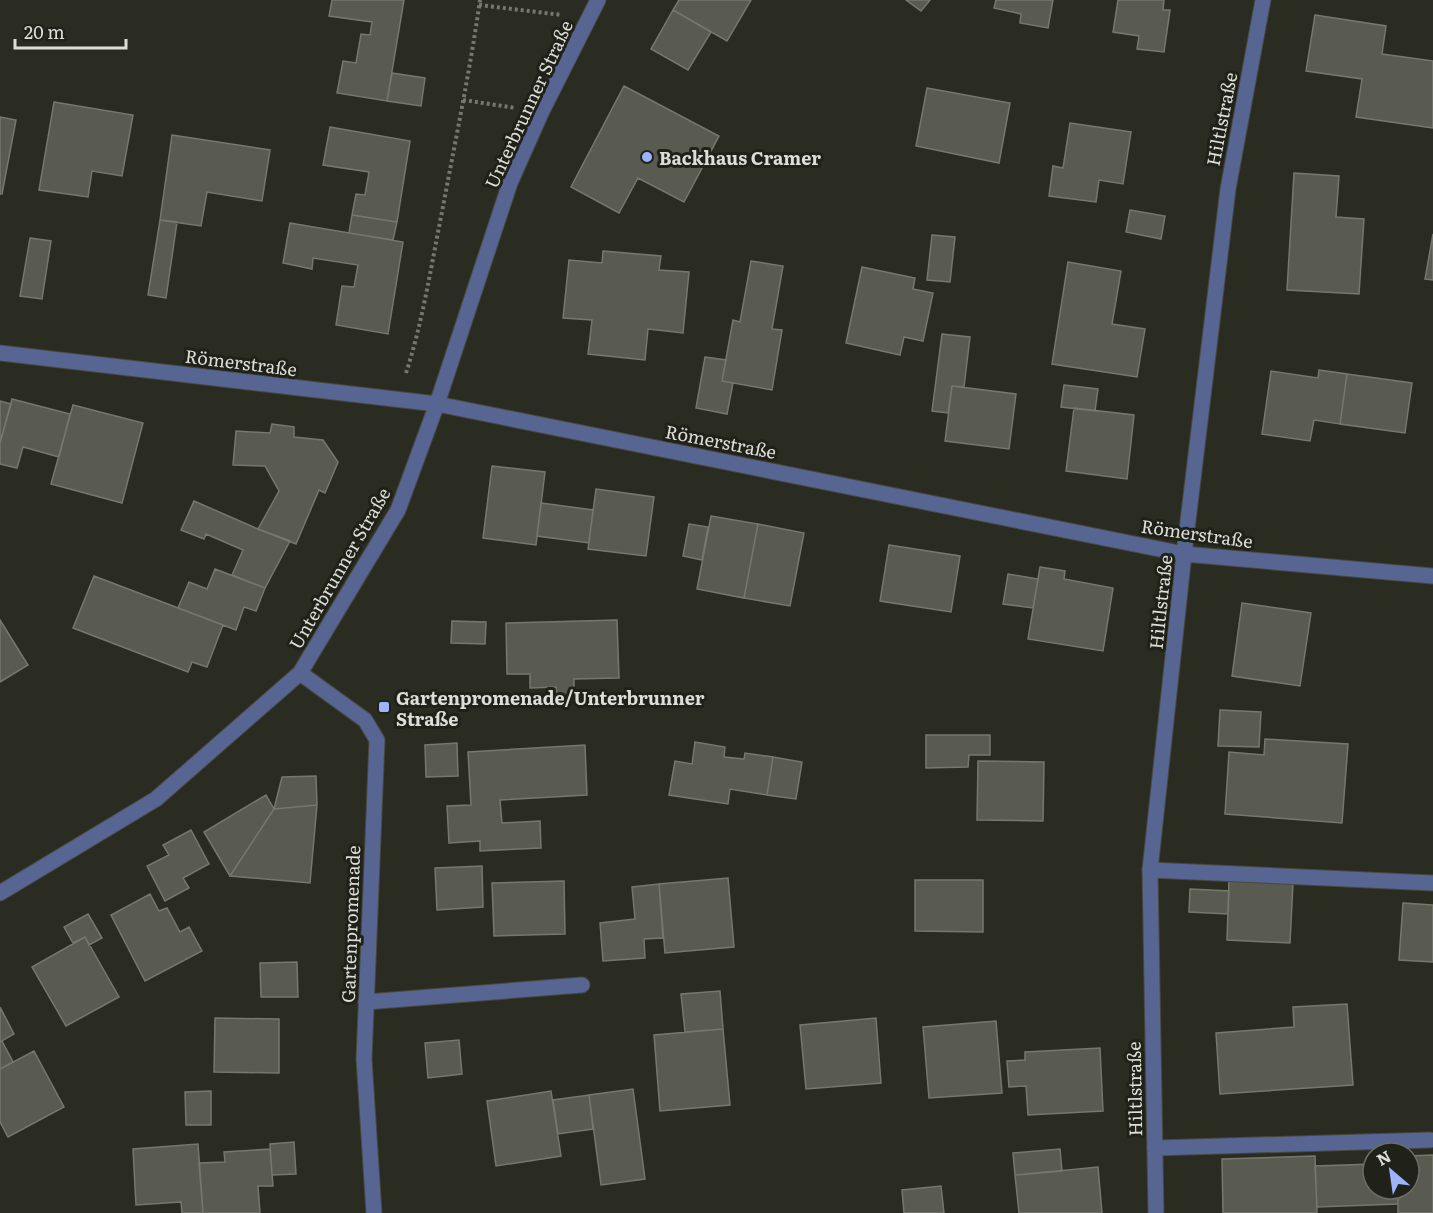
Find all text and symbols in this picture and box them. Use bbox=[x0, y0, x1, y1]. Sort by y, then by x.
scale bar bbox=[15, 12, 126, 50]
street label: Unterbrunner Straße bbox=[477, 15, 579, 193]
text: 20 m bbox=[24, 18, 65, 45]
street label: Hiltlstraße bbox=[1199, 70, 1243, 168]
place label: Backhaus Cramer bbox=[659, 144, 821, 171]
marker: Backhaus Cramer bbox=[640, 150, 654, 164]
street label: Römerstraße bbox=[184, 342, 298, 382]
street label: Römerstraße bbox=[663, 417, 779, 465]
street label: Unterbrunner Straße bbox=[282, 482, 396, 654]
street label: Römerstraße bbox=[1139, 512, 1255, 554]
street label: Hiltlstraße bbox=[1142, 553, 1178, 651]
place label: Gartenpromenade/Unterbrunner Straße bbox=[396, 684, 705, 732]
marker: Gartenpromenade/Unterbrunner Straße bbox=[377, 700, 391, 714]
street label: Gartenpromenade bbox=[334, 845, 366, 1003]
street label: Hiltlstraße bbox=[1120, 1041, 1148, 1137]
north arrow bbox=[1361, 1141, 1421, 1201]
text: N bbox=[1372, 1143, 1395, 1171]

